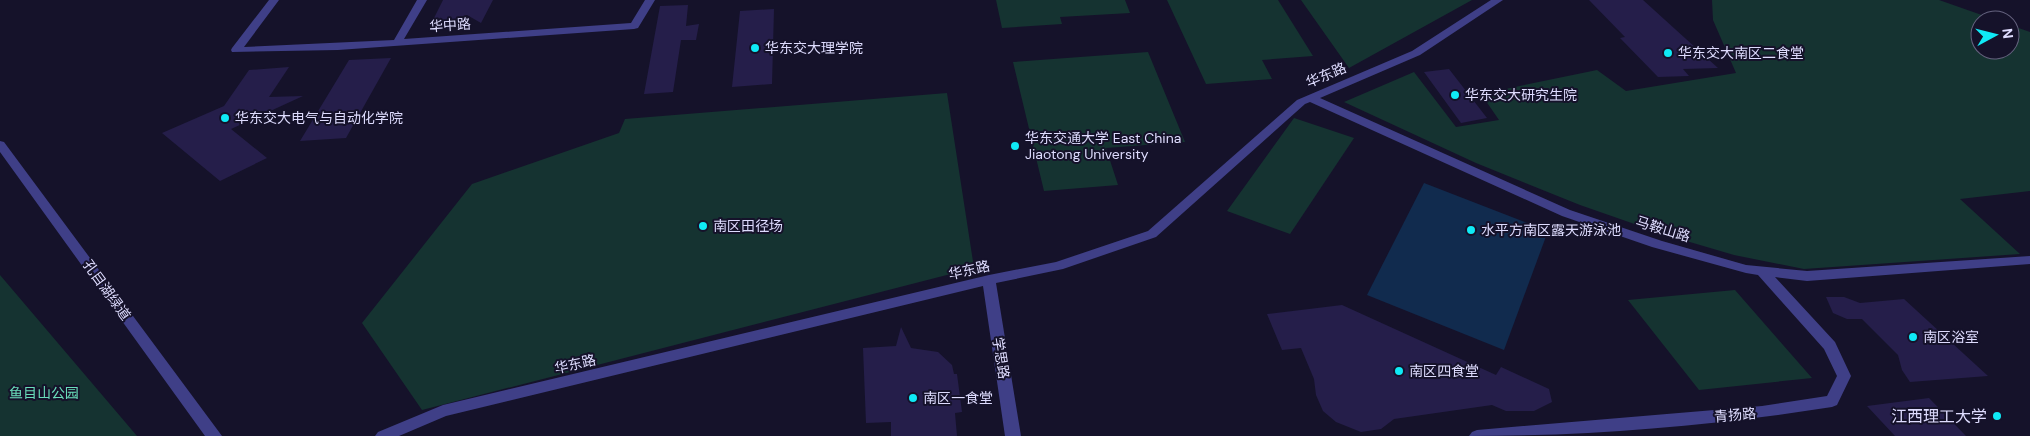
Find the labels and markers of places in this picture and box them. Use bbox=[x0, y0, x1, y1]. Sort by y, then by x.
place label: 华东交大理学院 bbox=[765, 39, 863, 57]
marker: 华东交大理学院 bbox=[749, 42, 761, 54]
place label: 华东交大南区二食堂 bbox=[1678, 44, 1804, 62]
marker: 华东交大南区二食堂 bbox=[1662, 47, 1674, 59]
place label: 华东交大研究生院 bbox=[1465, 86, 1577, 104]
marker: 华东交大研究生院 bbox=[1449, 89, 1461, 101]
place label: 华东交大电气与自动化学院 bbox=[235, 109, 403, 127]
marker: 华东交大电气与自动化学院 bbox=[219, 112, 231, 124]
place label: 华东交通大学 East China Jiaotong University bbox=[1025, 129, 1181, 163]
marker: 华东交通大学 East China Jiaotong University bbox=[1009, 140, 1021, 152]
place label: 南区田径场 bbox=[713, 217, 783, 235]
marker: 南区田径场 bbox=[697, 220, 709, 232]
place label: 水平方南区露天游泳池 bbox=[1481, 221, 1621, 239]
marker: 水平方南区露天游泳池 bbox=[1465, 224, 1477, 236]
place label: 南区浴室 bbox=[1923, 328, 1979, 346]
marker: 南区浴室 bbox=[1907, 331, 1919, 343]
place label: 南区四食堂 bbox=[1409, 362, 1479, 380]
marker: 南区四食堂 bbox=[1393, 365, 1405, 377]
place label: 南区一食堂 bbox=[923, 389, 993, 407]
marker: 南区一食堂 bbox=[907, 392, 919, 404]
place label: 江西理工大学 bbox=[1891, 406, 1987, 427]
marker: 江西理工大学 bbox=[1991, 410, 2003, 422]

